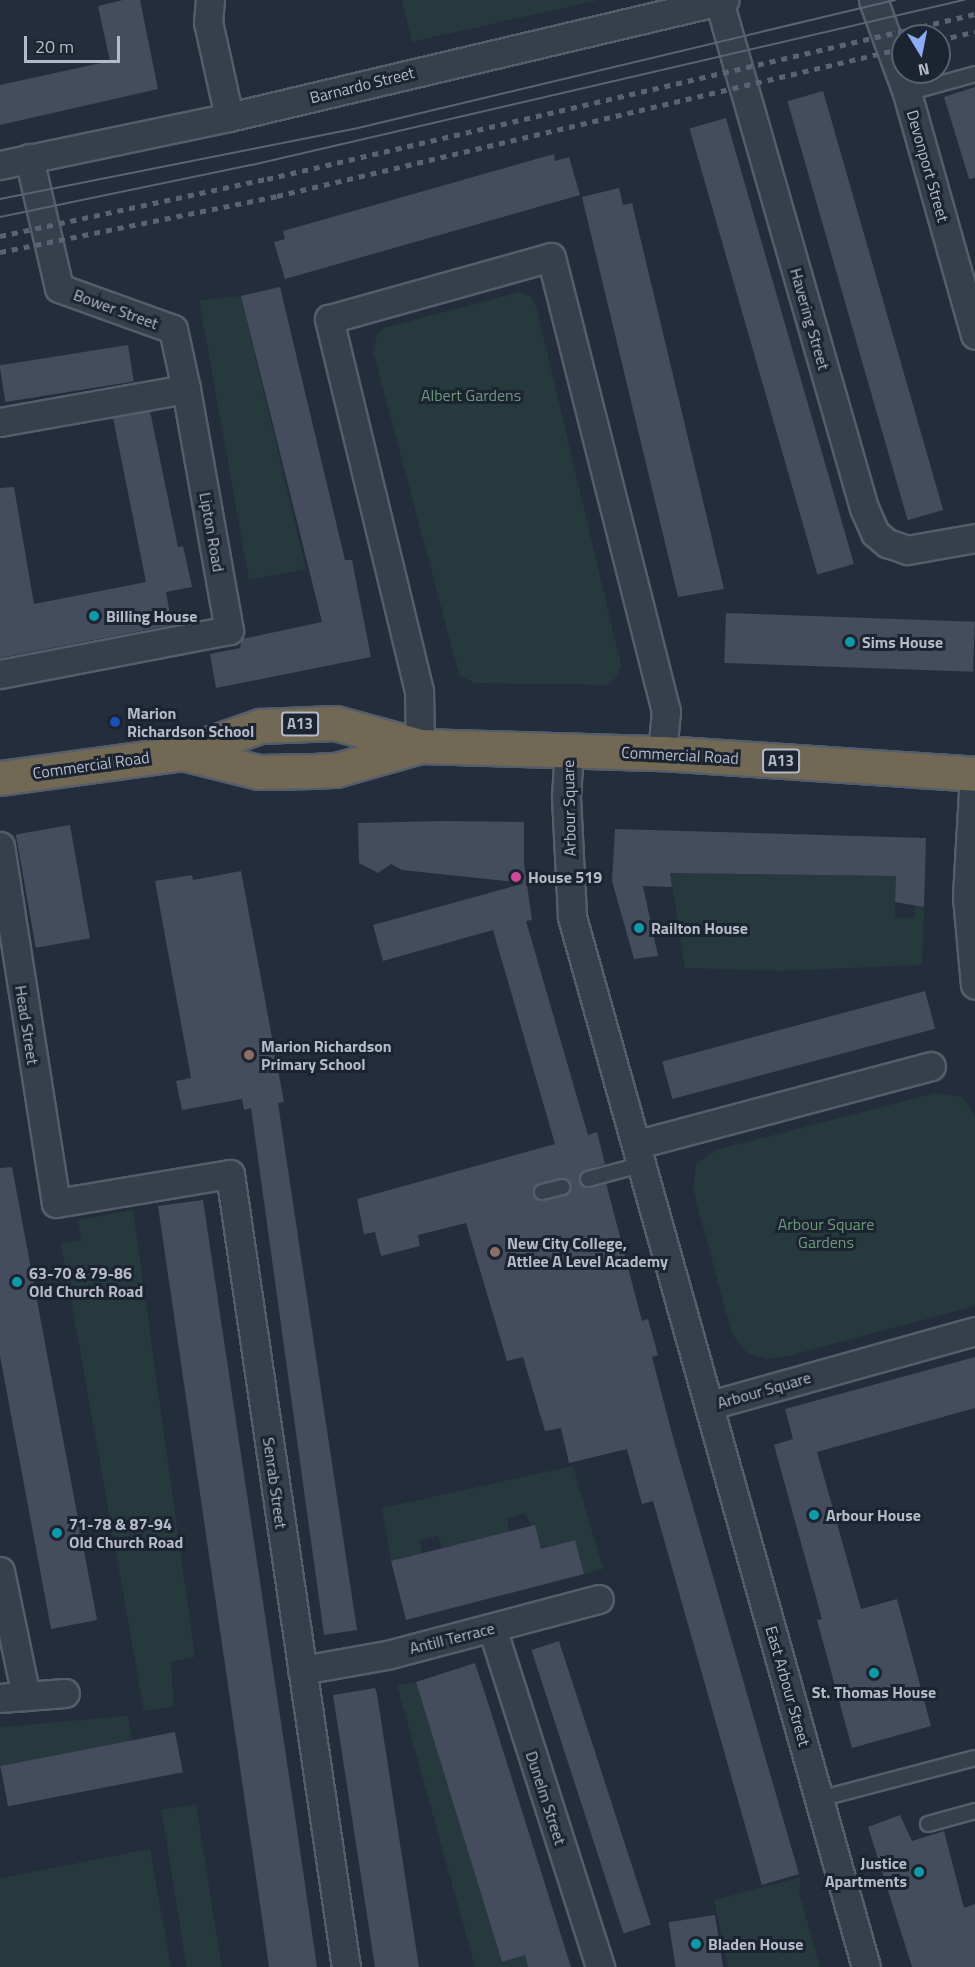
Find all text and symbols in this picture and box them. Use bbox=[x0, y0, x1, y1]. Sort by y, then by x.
scale bar bbox=[27, 24, 123, 62]
north arrow bbox=[891, 24, 951, 84]
text: 20 m bbox=[35, 33, 74, 60]
text: N bbox=[916, 57, 931, 83]
street label: Barnardo Street bbox=[308, 63, 416, 107]
street label: Devonport Street bbox=[903, 108, 953, 224]
street label: Havering Street bbox=[786, 266, 834, 372]
street label: Bower Street bbox=[71, 285, 161, 333]
park label: Albert Gardens bbox=[421, 385, 521, 405]
street label: Lipton Road bbox=[196, 491, 228, 573]
place label: Billing House bbox=[106, 606, 197, 626]
marker: Billing House bbox=[87, 609, 101, 623]
place label: Sims House bbox=[862, 632, 943, 652]
marker: Sims House bbox=[843, 635, 857, 649]
place label: Marion Richardson School bbox=[127, 703, 254, 741]
road number: A13 bbox=[280, 712, 320, 736]
marker: Marion Richardson School bbox=[108, 715, 122, 729]
street label: Commercial Road bbox=[621, 742, 739, 768]
street label: Commercial Road bbox=[31, 747, 151, 783]
road number: A13 bbox=[762, 749, 800, 773]
street label: Arbour Square bbox=[559, 760, 579, 856]
place label: House 519 bbox=[528, 867, 602, 887]
marker: House 519 bbox=[509, 870, 523, 884]
place label: Railton House bbox=[651, 918, 748, 938]
marker: Railton House bbox=[632, 921, 646, 935]
street label: Head Street bbox=[11, 984, 43, 1066]
place label: Marion Richardson Primary School bbox=[261, 1036, 392, 1074]
marker: Marion Richardson Primary School bbox=[242, 1048, 256, 1062]
park label: Arbour Square Gardens bbox=[778, 1214, 874, 1252]
place label: New City College, Attlee A Level Academy bbox=[507, 1233, 668, 1271]
marker: New City College, Attlee A Level Academy bbox=[488, 1245, 502, 1259]
place label: 63-70 & 79-86 Old Church Road bbox=[29, 1263, 143, 1301]
marker: 63-70 & 79-86 Old Church Road bbox=[10, 1275, 24, 1289]
street label: Arbour Square bbox=[715, 1367, 813, 1413]
street label: Senrab Street bbox=[259, 1436, 291, 1530]
place label: Arbour House bbox=[826, 1505, 921, 1525]
marker: Arbour House bbox=[807, 1508, 821, 1522]
place label: 71-78 & 87-94 Old Church Road bbox=[69, 1514, 183, 1552]
marker: 71-78 & 87-94 Old Church Road bbox=[50, 1526, 64, 1540]
street label: Antill Terrace bbox=[407, 1618, 497, 1658]
street label: East Arbour Street bbox=[762, 1624, 814, 1748]
marker: St. Thomas House bbox=[867, 1666, 881, 1680]
place label: St. Thomas House bbox=[812, 1682, 936, 1702]
street label: Dunelm Street bbox=[522, 1749, 570, 1847]
place label: Justice Apartments bbox=[825, 1853, 907, 1891]
marker: Justice Apartments bbox=[912, 1865, 926, 1879]
place label: Bladen House bbox=[708, 1934, 803, 1954]
marker: Bladen House bbox=[689, 1937, 703, 1951]

